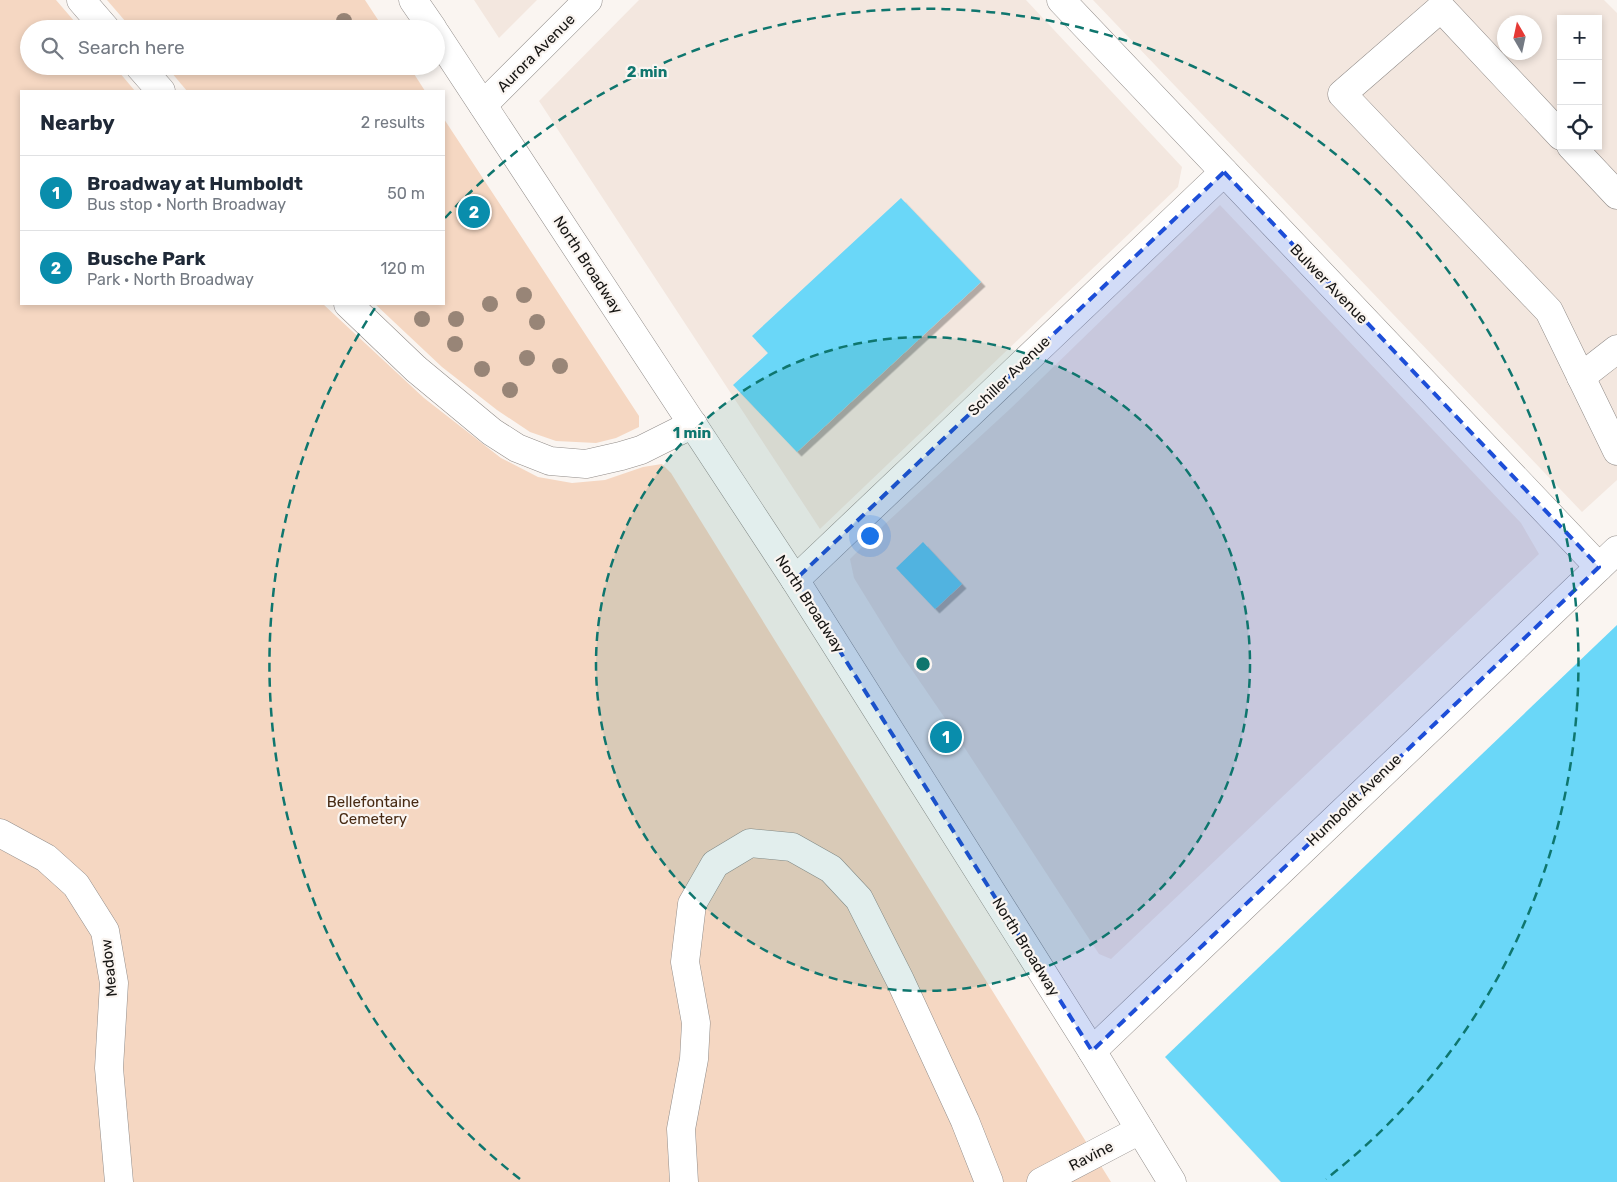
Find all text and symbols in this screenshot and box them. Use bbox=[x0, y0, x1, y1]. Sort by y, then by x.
street label: Aurora Avenue bbox=[493, 10, 579, 96]
north arrow bbox=[1497, 15, 1542, 60]
map controls bbox=[1557, 15, 1602, 150]
button: + bbox=[1557, 15, 1602, 60]
search box bbox=[20, 20, 445, 75]
icon: search bbox=[38, 34, 66, 62]
text: Search here bbox=[78, 36, 185, 59]
button: − bbox=[1557, 60, 1602, 105]
text: 2 min bbox=[627, 63, 667, 81]
button: locate bbox=[1557, 105, 1602, 150]
text: Nearby bbox=[40, 110, 115, 135]
text: 2 results bbox=[361, 113, 425, 132]
text: Broadway at Humboldt bbox=[87, 172, 303, 195]
text: 1 bbox=[52, 184, 60, 203]
text: 50 m bbox=[387, 184, 425, 203]
pin: 2 bbox=[458, 193, 490, 231]
text: Bus stop · North Broadway bbox=[87, 195, 286, 214]
street label: North Broadway bbox=[550, 213, 626, 317]
street label: Bulwer Avenue bbox=[1286, 240, 1372, 328]
text: Busche Park bbox=[87, 247, 206, 270]
text: 2 bbox=[51, 259, 61, 278]
text: 120 m bbox=[380, 259, 425, 278]
text: Park · North Broadway bbox=[87, 270, 254, 289]
street label: Schiller Avenue bbox=[964, 332, 1054, 420]
text: 1 min bbox=[673, 424, 711, 442]
your location bbox=[857, 523, 883, 549]
street label: North Broadway bbox=[772, 552, 848, 656]
centre of rings bbox=[914, 655, 932, 673]
pin: 1 bbox=[930, 718, 962, 756]
street label: Humboldt Avenue bbox=[1303, 750, 1405, 850]
park label: Bellefontaine Cemetery bbox=[327, 793, 419, 828]
street label: North Broadway bbox=[988, 894, 1064, 1000]
street label: Meadow bbox=[97, 938, 121, 998]
street label: Ravine bbox=[1066, 1137, 1116, 1175]

